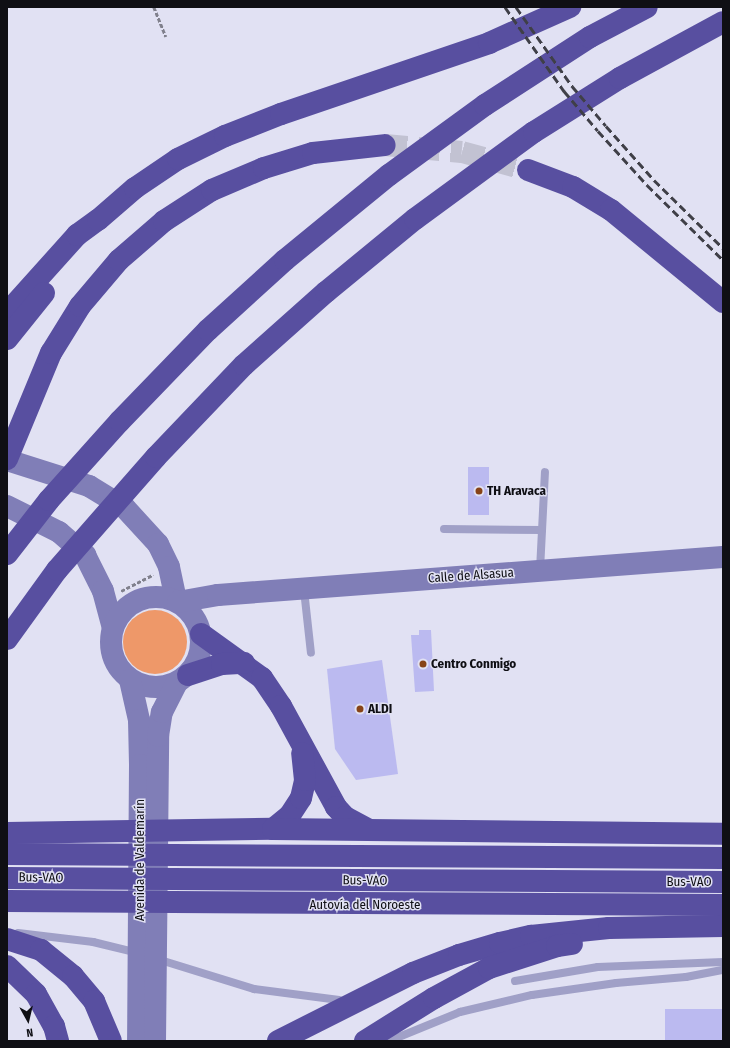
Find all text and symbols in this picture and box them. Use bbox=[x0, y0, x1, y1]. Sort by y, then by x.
place label: TH Aravaca bbox=[487, 483, 546, 499]
marker: TH Aravaca bbox=[474, 486, 484, 496]
street label: Calle de Alsasua bbox=[427, 565, 515, 587]
place label: Centro Conmigo bbox=[431, 656, 516, 672]
marker: Centro Conmigo bbox=[418, 659, 428, 669]
place label: ALDI bbox=[368, 701, 392, 717]
marker: ALDI bbox=[355, 704, 365, 714]
street label: Avenida de Valdemarín bbox=[132, 799, 148, 921]
street label: Bus-VAO bbox=[18, 870, 64, 886]
street label: Bus-VAO bbox=[342, 873, 388, 889]
street label: Bus-VAO bbox=[666, 874, 712, 890]
street label: Autovía del Noroeste bbox=[309, 897, 421, 913]
north arrow bbox=[8, 1000, 48, 1040]
text: N bbox=[26, 1025, 34, 1039]

